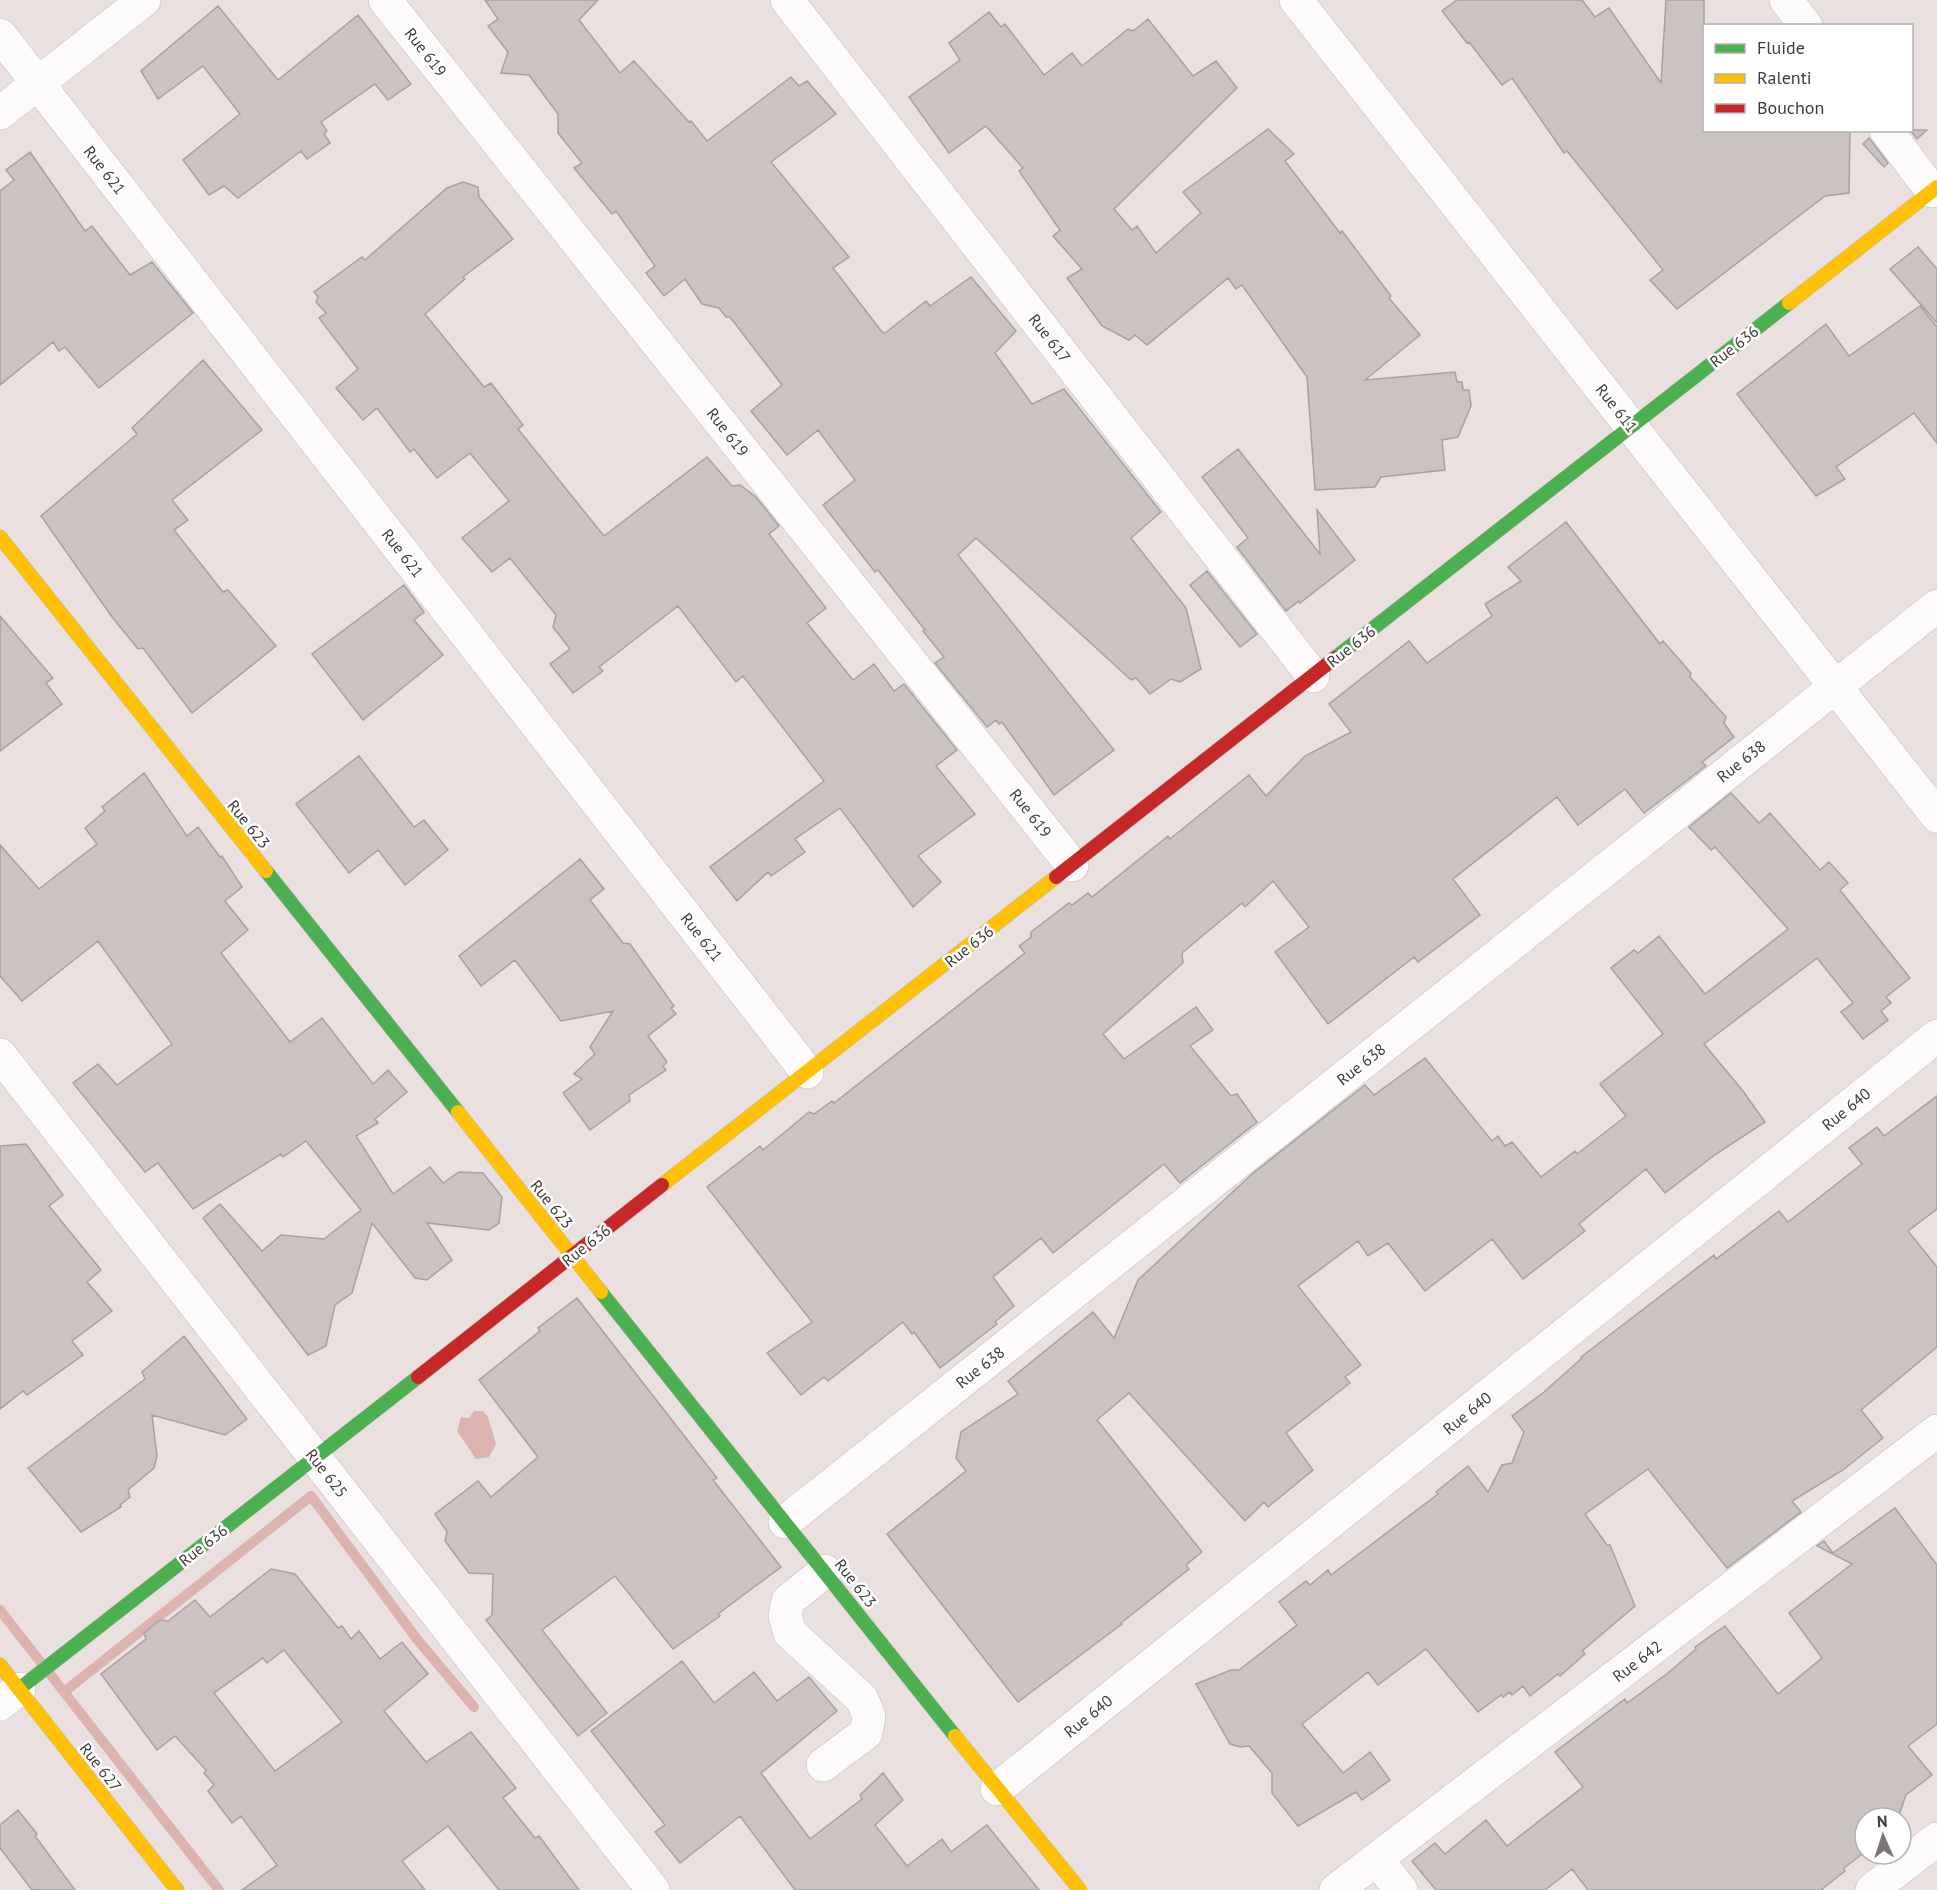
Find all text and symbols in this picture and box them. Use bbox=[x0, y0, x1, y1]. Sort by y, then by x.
street label: Rue 619 bbox=[401, 24, 451, 80]
legend bbox=[1703, 24, 1913, 132]
text: Fluide bbox=[1757, 36, 1805, 59]
text: Ralenti bbox=[1757, 66, 1812, 89]
text: Bouchon bbox=[1757, 96, 1824, 119]
street label: Rue 621 bbox=[80, 142, 130, 198]
street label: Rue 617 bbox=[1025, 310, 1075, 366]
street label: Rue 636 bbox=[1706, 321, 1762, 371]
street label: Rue 611 bbox=[1592, 380, 1642, 436]
street label: Rue 619 bbox=[703, 404, 753, 460]
street label: Rue 621 bbox=[378, 525, 428, 581]
street label: Rue 636 bbox=[1323, 621, 1379, 671]
street label: Rue 638 bbox=[1713, 736, 1769, 786]
street label: Rue 619 bbox=[1006, 785, 1056, 841]
street label: Rue 623 bbox=[223, 796, 275, 852]
street label: Rue 621 bbox=[677, 909, 727, 965]
street label: Rue 636 bbox=[941, 921, 997, 971]
street label: Rue 638 bbox=[1333, 1039, 1389, 1089]
street label: Rue 640 bbox=[1818, 1083, 1874, 1135]
street label: Rue 623 bbox=[526, 1176, 578, 1232]
street label: Rue 636 bbox=[558, 1220, 614, 1270]
street label: Rue 638 bbox=[952, 1342, 1008, 1392]
street label: Rue 640 bbox=[1439, 1387, 1495, 1439]
street label: Rue 625 bbox=[302, 1445, 352, 1501]
street label: Rue 636 bbox=[175, 1520, 231, 1570]
street label: Rue 623 bbox=[831, 1555, 881, 1611]
street label: Rue 642 bbox=[1608, 1636, 1666, 1686]
street label: Rue 640 bbox=[1060, 1690, 1116, 1742]
street label: Rue 627 bbox=[76, 1739, 126, 1795]
north arrow bbox=[1853, 1806, 1913, 1866]
text: N bbox=[1876, 1811, 1888, 1831]

